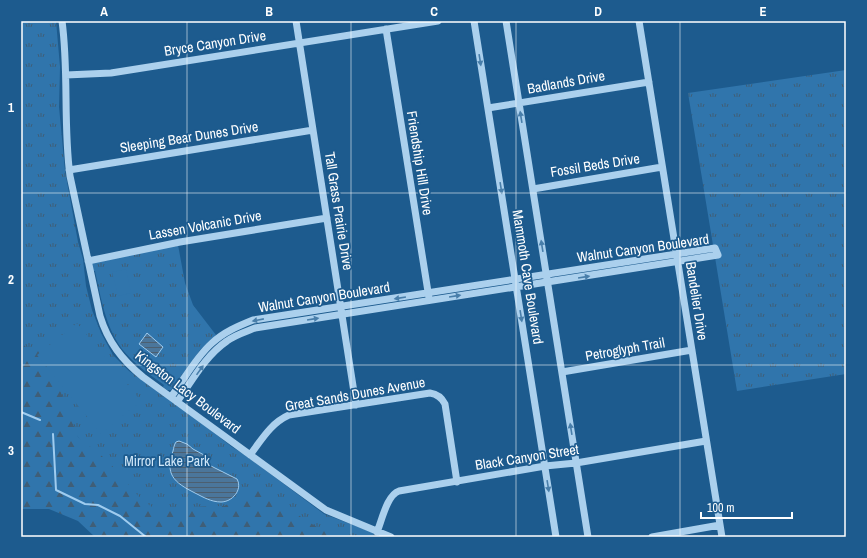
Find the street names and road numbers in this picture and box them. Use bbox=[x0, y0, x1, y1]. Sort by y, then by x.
street label: Bryce Canyon Drive bbox=[163, 26, 267, 60]
street label: Badlands Drive bbox=[526, 66, 606, 98]
street label: Friendship Hill Drive bbox=[403, 110, 437, 216]
street label: Sleeping Bear Dunes Drive bbox=[119, 117, 259, 157]
street label: Fossil Beds Drive bbox=[549, 149, 641, 181]
street label: Tall Grass Prairie Drive bbox=[321, 151, 357, 271]
street label: Lassen Volcanic Drive bbox=[147, 206, 263, 244]
street label: Mammoth Cave Boulevard bbox=[508, 208, 548, 346]
street label: Walnut Canyon Boulevard bbox=[576, 230, 710, 266]
street label: Bandelier Drive bbox=[682, 260, 712, 342]
street label: Walnut Canyon Boulevard bbox=[257, 278, 391, 316]
street label: Petroglyph Trail bbox=[584, 333, 666, 365]
street label: Kingston Lacy Boulevard bbox=[132, 346, 244, 438]
street label: Great Sands Dunes Avenue bbox=[283, 373, 427, 415]
street label: Black Canyon Street bbox=[474, 440, 580, 474]

